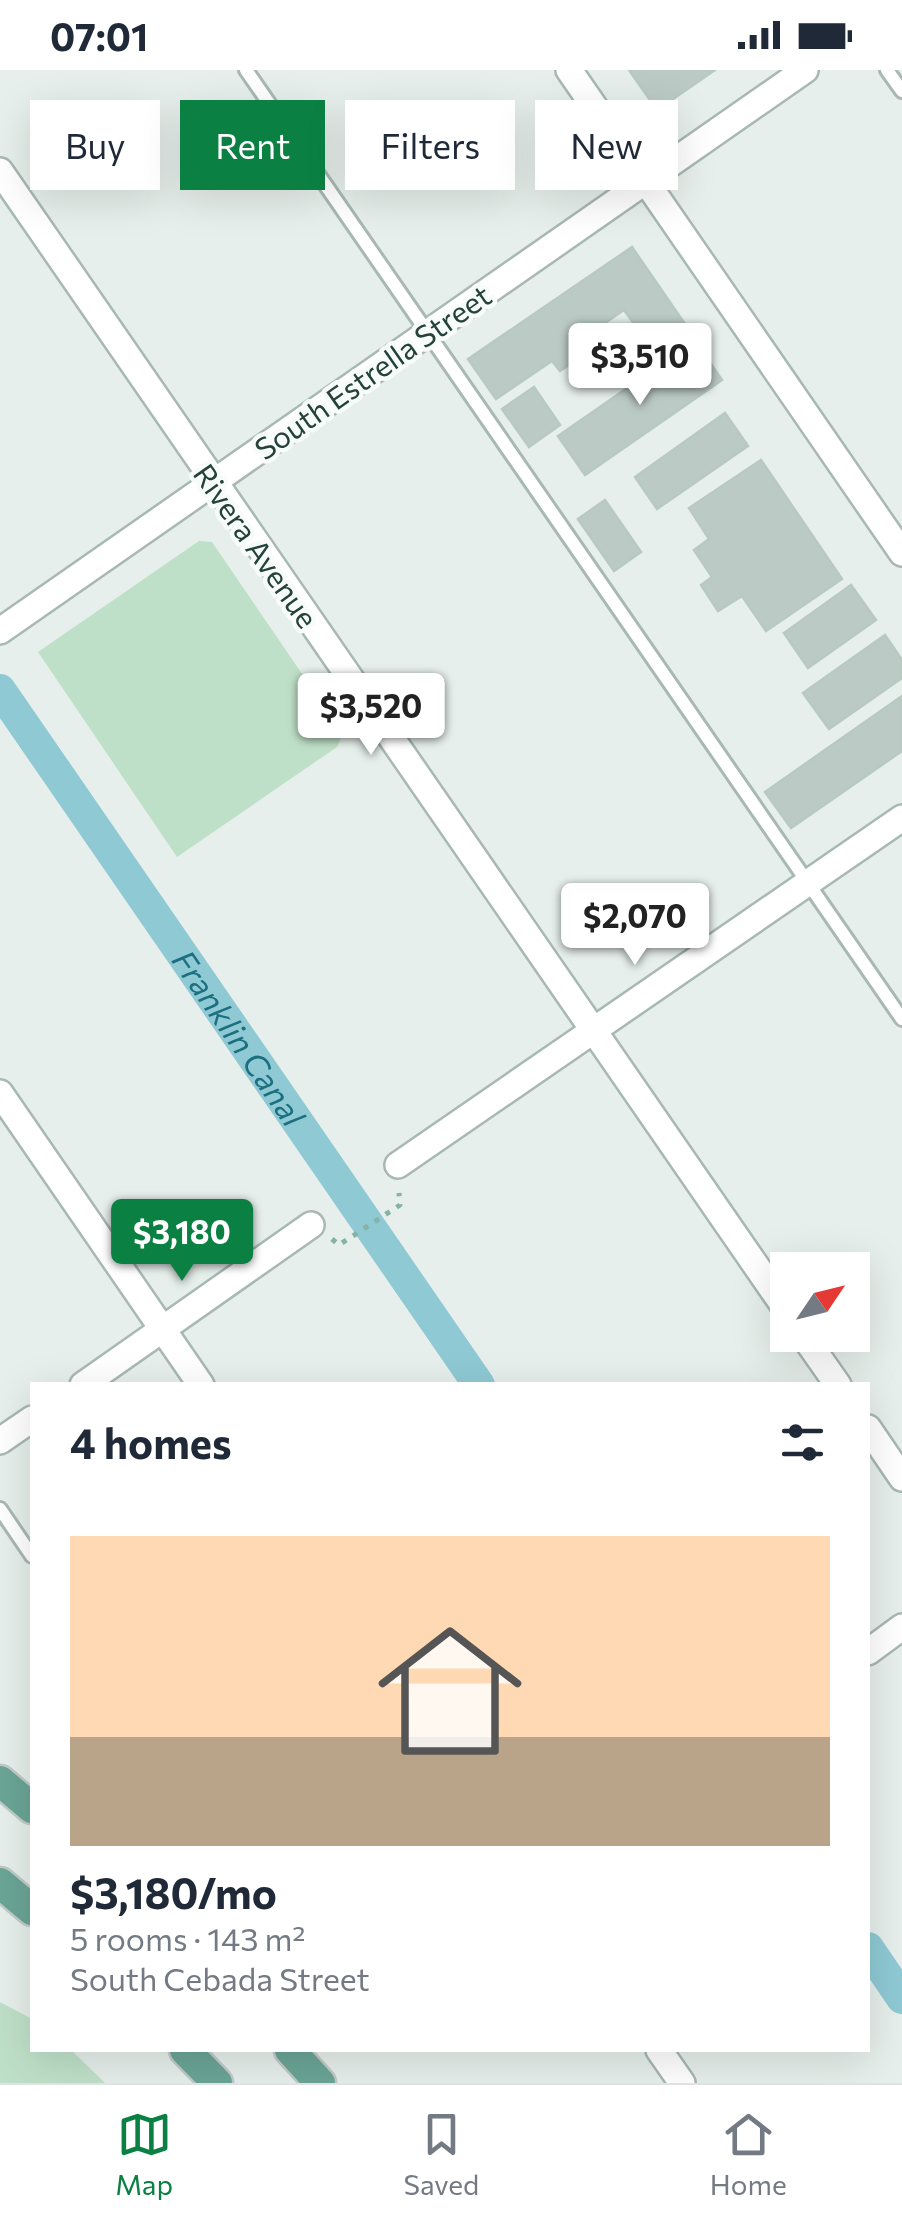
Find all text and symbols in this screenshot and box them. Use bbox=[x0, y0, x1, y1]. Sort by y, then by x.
text: 07:01 bbox=[50, 12, 148, 59]
chip: Buy bbox=[30, 100, 160, 190]
chip: Rent bbox=[180, 100, 325, 190]
chip: Filters bbox=[345, 100, 515, 190]
chip: New bbox=[535, 100, 678, 190]
street label: South Estrella Street bbox=[247, 276, 497, 466]
pin: $3,510 bbox=[559, 323, 721, 408]
text: $3,510 bbox=[591, 335, 689, 375]
street label: Rivera Avenue bbox=[187, 456, 327, 634]
pin: $3,520 bbox=[290, 673, 452, 758]
text: $3,520 bbox=[320, 685, 422, 725]
pin: $2,070 bbox=[554, 883, 716, 968]
text: $2,070 bbox=[583, 895, 687, 935]
water label: Franklin Canal bbox=[165, 941, 315, 1134]
pin: $3,180 bbox=[101, 1199, 263, 1284]
text: $3,180 bbox=[133, 1211, 231, 1251]
north arrow bbox=[770, 1252, 870, 1352]
map controls bbox=[770, 1252, 870, 1352]
icon: filters bbox=[775, 1415, 830, 1470]
text: 4 homes bbox=[70, 1416, 232, 1468]
icon: home bbox=[360, 1601, 540, 1781]
text: $3,180/mo bbox=[70, 1866, 277, 1918]
text: 5 rooms · 143 m² bbox=[70, 1918, 305, 1958]
text: South Cebada Street bbox=[70, 1958, 370, 1998]
tab: Map bbox=[115, 2107, 173, 2201]
tab: Saved bbox=[404, 2107, 479, 2201]
tab: Home bbox=[710, 2107, 787, 2201]

